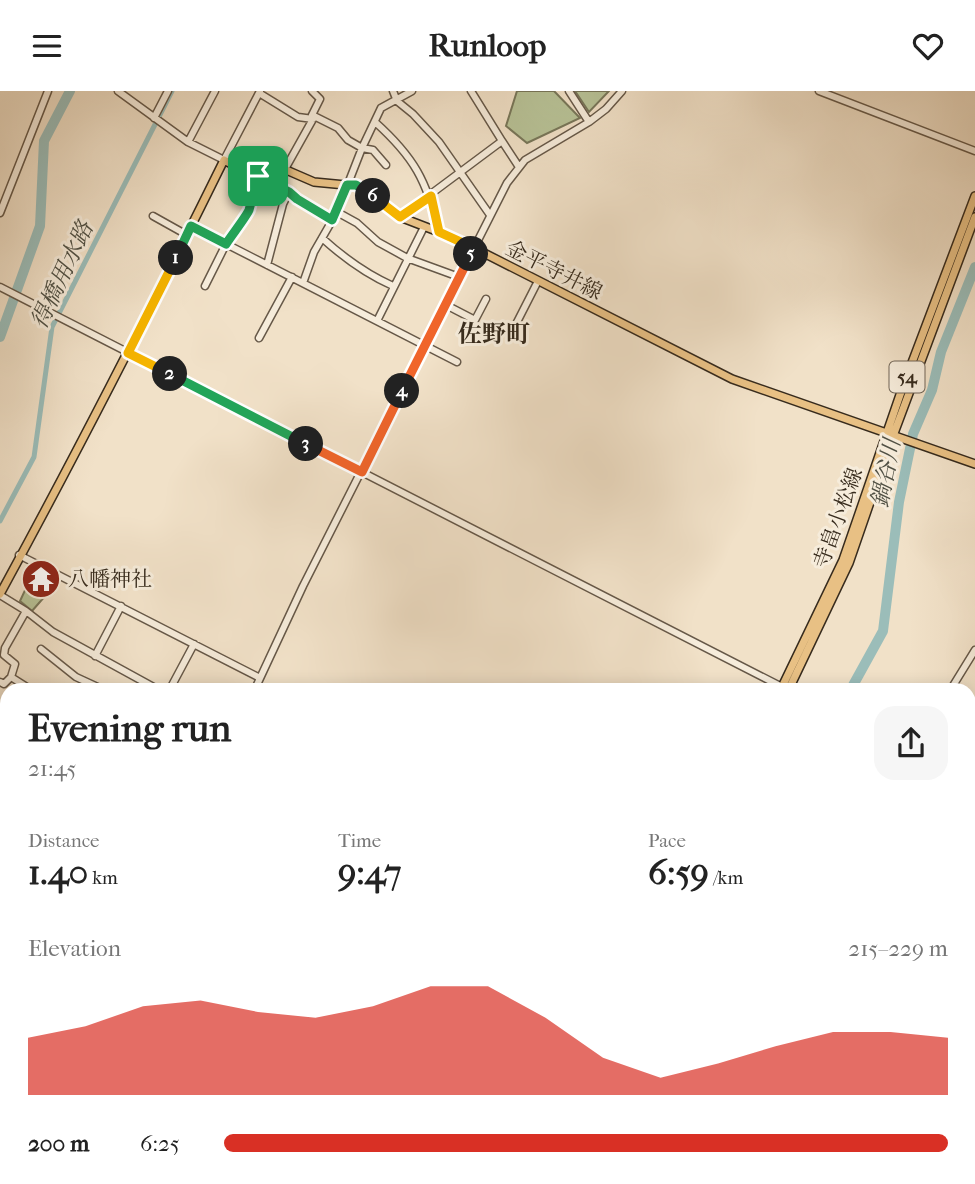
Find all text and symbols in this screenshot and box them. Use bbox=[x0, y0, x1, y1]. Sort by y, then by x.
icon: menu bbox=[28, 27, 66, 65]
text: Runloop bbox=[429, 27, 546, 64]
icon: heart bbox=[909, 27, 947, 65]
pin bbox=[228, 146, 288, 206]
icon: arrive bbox=[239, 157, 277, 195]
pin: 6 bbox=[356, 179, 390, 213]
text: 6 bbox=[367, 184, 378, 206]
water label: 得橋用水路 bbox=[25, 215, 99, 333]
street label: 金平寺井線 bbox=[502, 235, 606, 305]
pin: 5 bbox=[454, 237, 489, 271]
pin: 1 bbox=[158, 241, 194, 275]
text: 5 bbox=[466, 242, 475, 264]
text: 1 bbox=[172, 246, 179, 268]
district label: 佐野町 bbox=[458, 320, 530, 348]
pin: 2 bbox=[152, 357, 188, 391]
road number: 54 bbox=[890, 361, 925, 393]
text: 2 bbox=[165, 362, 174, 384]
pin: 4 bbox=[384, 373, 420, 409]
text: 4 bbox=[396, 379, 407, 401]
pin: 3 bbox=[288, 427, 324, 461]
text: 3 bbox=[302, 432, 309, 454]
water label: 鍋谷川 bbox=[866, 434, 906, 509]
street label: 寺畠小松線 bbox=[809, 465, 867, 571]
temple icon: 八幡神社 bbox=[20, 558, 62, 600]
place label: 八幡神社 bbox=[68, 567, 152, 591]
text: Evening run bbox=[28, 706, 231, 751]
button: share bbox=[874, 706, 948, 780]
text: 21:45 bbox=[28, 755, 77, 782]
text: Distance bbox=[28, 830, 99, 852]
text: Time bbox=[338, 830, 381, 852]
text: Pace bbox=[648, 830, 686, 852]
text: 1.40 bbox=[28, 852, 88, 893]
text: 9:47 bbox=[338, 852, 401, 893]
text: 6:59 bbox=[648, 852, 709, 893]
text: km bbox=[88, 867, 118, 889]
text: /km bbox=[709, 867, 743, 889]
text: Elevation bbox=[28, 935, 121, 962]
text: 215–229 m bbox=[848, 935, 948, 962]
text: 200 m bbox=[28, 1130, 89, 1157]
text: 6:25 bbox=[140, 1130, 180, 1157]

